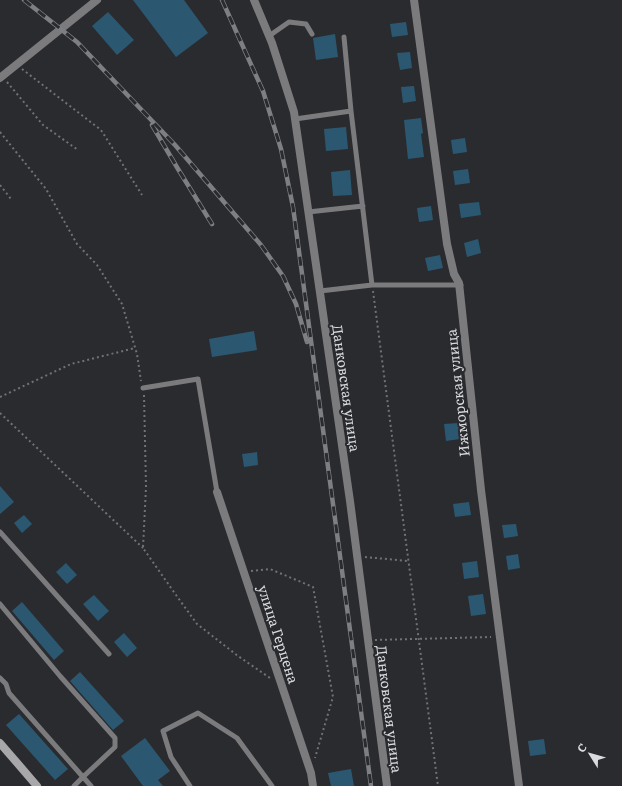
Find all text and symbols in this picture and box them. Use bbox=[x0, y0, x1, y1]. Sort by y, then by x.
street label: Данковская улица bbox=[328, 323, 366, 454]
street label: Ижморская улица bbox=[440, 328, 474, 458]
street label: улица Герцена bbox=[254, 582, 305, 686]
street label: Данковская улица bbox=[372, 644, 408, 774]
north arrow bbox=[570, 734, 610, 774]
text: С bbox=[572, 739, 590, 755]

